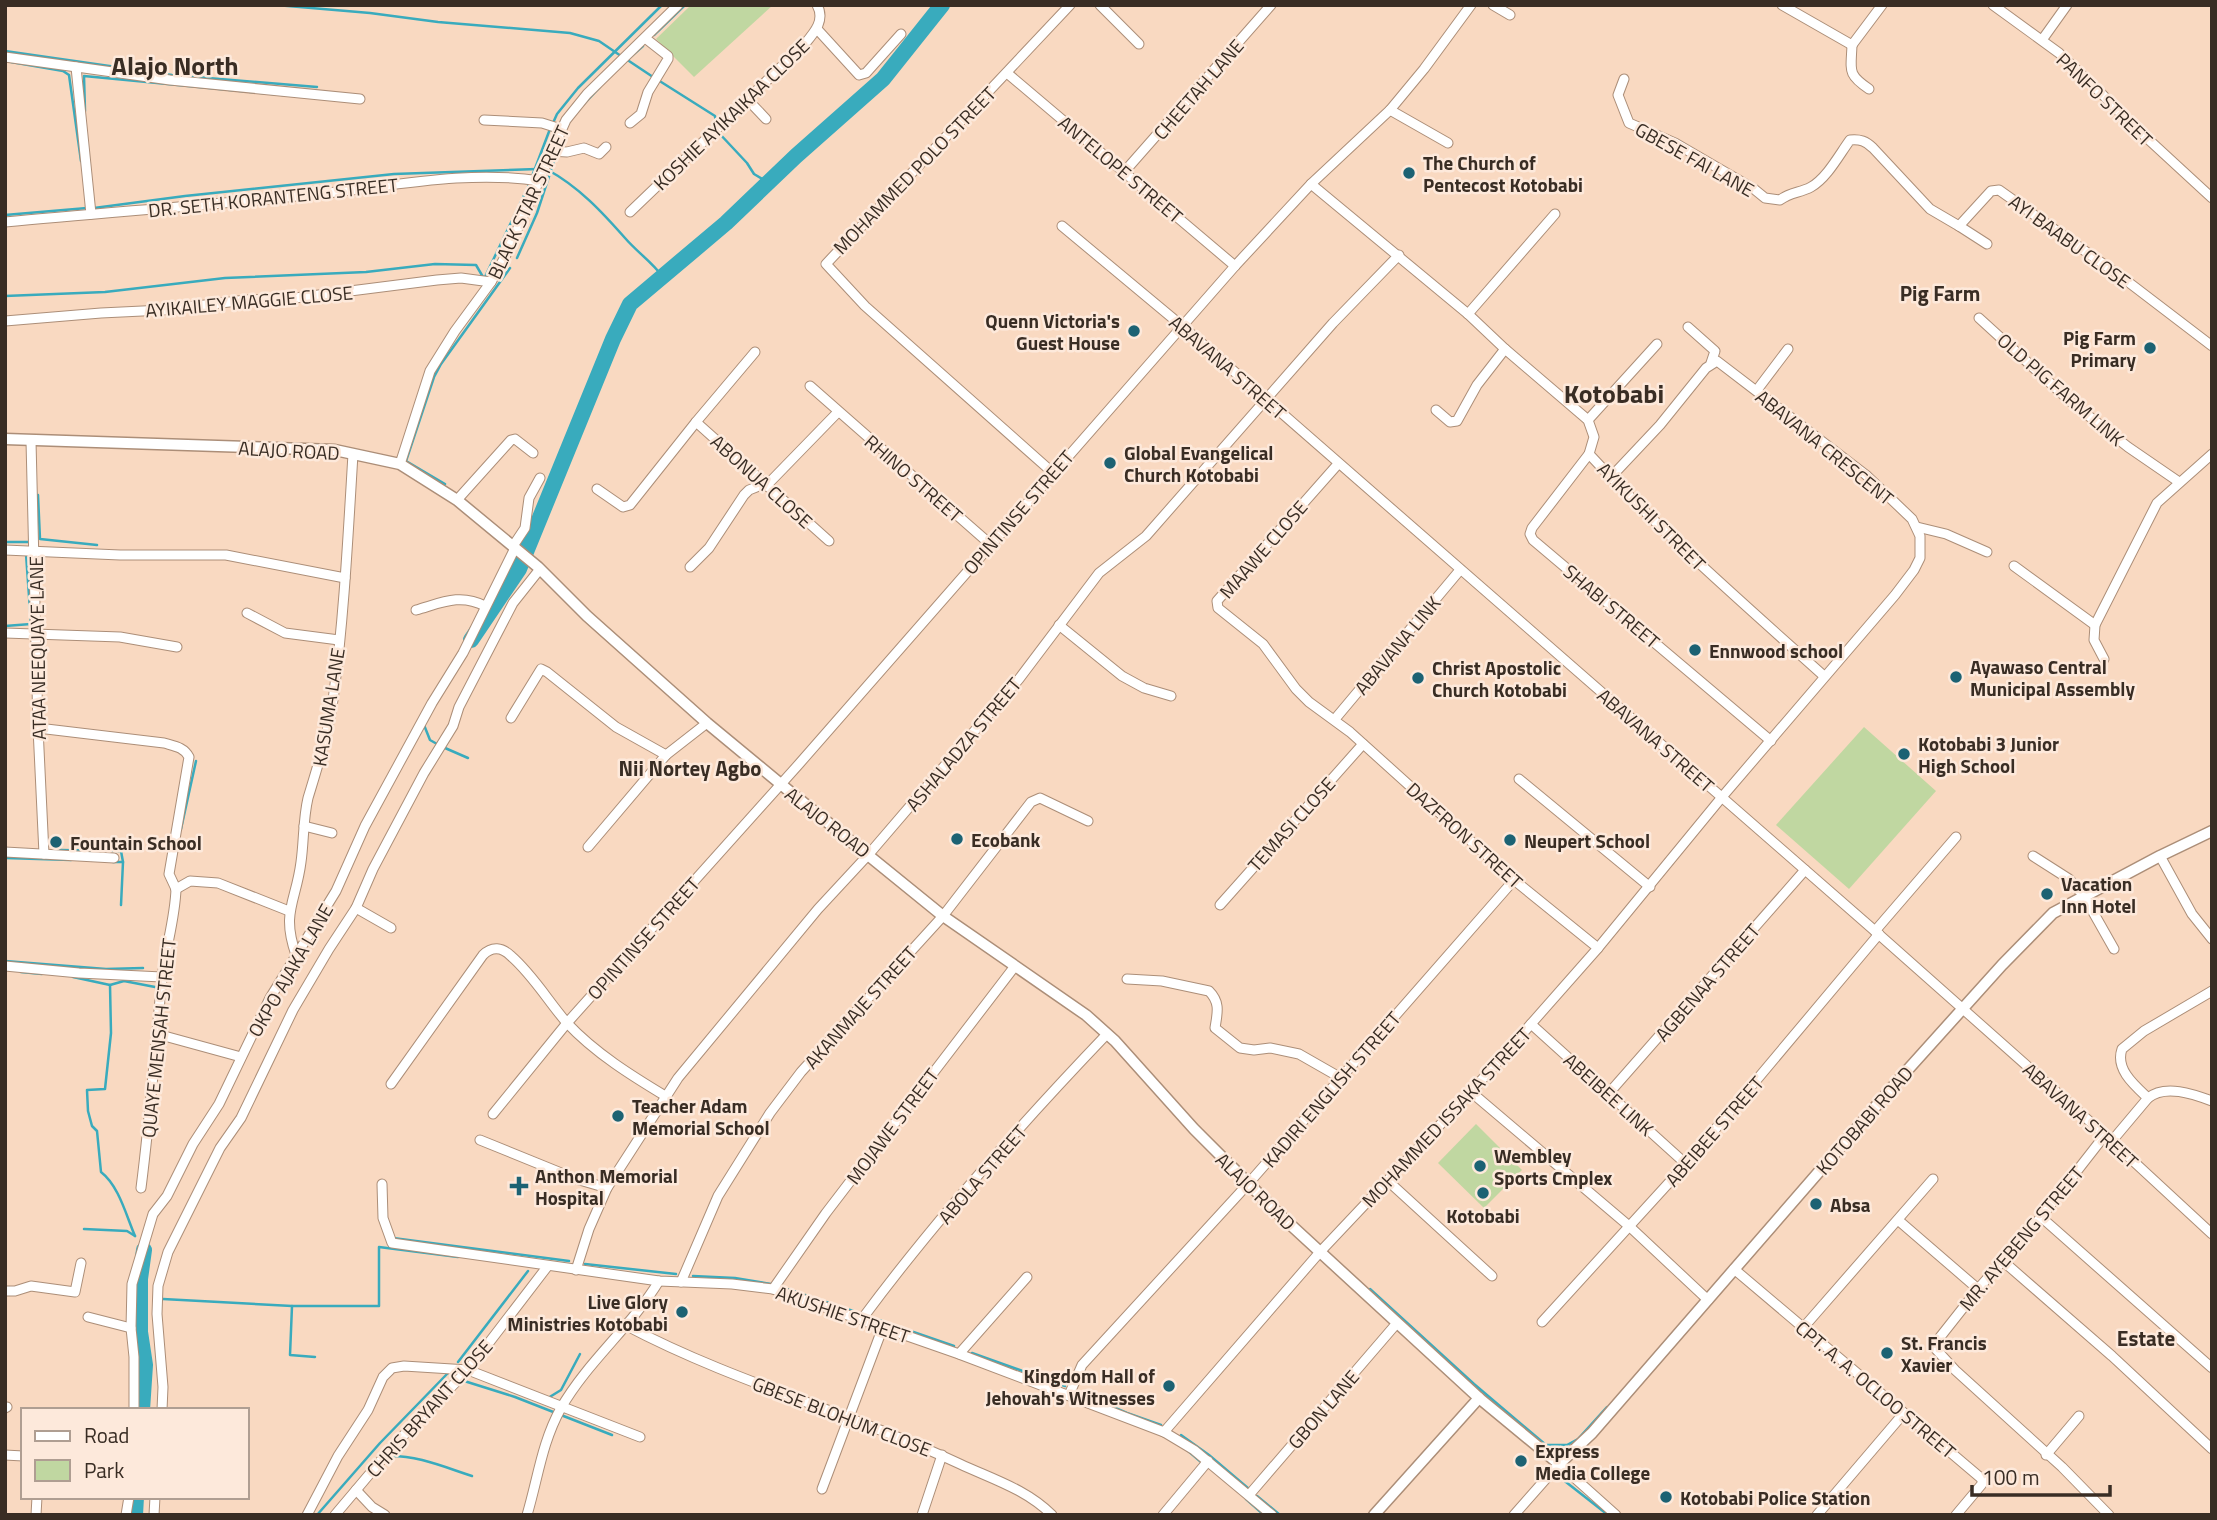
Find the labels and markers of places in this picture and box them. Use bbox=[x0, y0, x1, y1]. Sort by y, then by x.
place label: The Church of Pentecost Kotobabi bbox=[1423, 148, 1583, 199]
marker: The Church of Pentecost Kotobabi bbox=[1401, 165, 1417, 181]
place label: Quenn Victoria's Guest House bbox=[985, 306, 1120, 357]
marker: Quenn Victoria's Guest House bbox=[1126, 323, 1142, 339]
place label: Pig Farm Primary bbox=[2063, 323, 2136, 374]
marker: Pig Farm Primary bbox=[2142, 340, 2158, 356]
place label: Global Evangelical Church Kotobabi bbox=[1124, 438, 1273, 489]
marker: Global Evangelical Church Kotobabi bbox=[1102, 455, 1118, 471]
place label: Ennwood school bbox=[1709, 636, 1843, 665]
marker: Ennwood school bbox=[1687, 642, 1703, 658]
place label: Ayawaso Central Municipal Assembly bbox=[1970, 652, 2135, 703]
place label: Christ Apostolic Church Kotobabi bbox=[1432, 653, 1567, 704]
marker: Ayawaso Central Municipal Assembly bbox=[1948, 669, 1964, 685]
marker: Christ Apostolic Church Kotobabi bbox=[1410, 670, 1426, 686]
place label: Kotobabi 3 Junior High School bbox=[1918, 729, 2059, 780]
marker: Kotobabi 3 Junior High School bbox=[1896, 746, 1912, 762]
place label: Ecobank bbox=[971, 825, 1040, 854]
place label: Neupert School bbox=[1524, 826, 1650, 855]
place label: Fountain School bbox=[70, 828, 202, 857]
marker: Ecobank bbox=[949, 831, 965, 847]
marker: Neupert School bbox=[1502, 832, 1518, 848]
marker: Fountain School bbox=[48, 834, 64, 850]
place label: Vacation Inn Hotel bbox=[2061, 869, 2136, 920]
marker: Vacation Inn Hotel bbox=[2039, 886, 2055, 902]
place label: Teacher Adam Memorial School bbox=[632, 1091, 770, 1142]
marker: Teacher Adam Memorial School bbox=[610, 1108, 626, 1124]
place label: Wembley Sports Cmplex bbox=[1494, 1141, 1612, 1192]
marker: Wembley Sports Cmplex bbox=[1472, 1158, 1488, 1174]
place label: Anthon Memorial Hospital bbox=[535, 1161, 678, 1212]
marker: Anthon Memorial Hospital bbox=[509, 1176, 529, 1196]
marker: Kotobabi bbox=[1475, 1185, 1491, 1201]
place label: Absa bbox=[1830, 1190, 1871, 1219]
marker: Absa bbox=[1808, 1196, 1824, 1212]
place label: Kotobabi bbox=[1446, 1201, 1520, 1230]
place label: Live Glory Ministries Kotobabi bbox=[507, 1287, 668, 1338]
marker: Live Glory Ministries Kotobabi bbox=[674, 1304, 690, 1320]
place label: St. Francis Xavier bbox=[1901, 1328, 1987, 1379]
marker: St. Francis Xavier bbox=[1879, 1345, 1895, 1361]
place label: Kingdom Hall of Jehovah's Witnesses bbox=[986, 1361, 1155, 1412]
marker: Kingdom Hall of Jehovah's Witnesses bbox=[1161, 1378, 1177, 1394]
place label: Express Media College bbox=[1535, 1436, 1650, 1487]
marker: Express Media College bbox=[1513, 1453, 1529, 1469]
place label: Kotobabi Police Station bbox=[1680, 1483, 1870, 1512]
marker: Kotobabi Police Station bbox=[1658, 1489, 1674, 1505]

